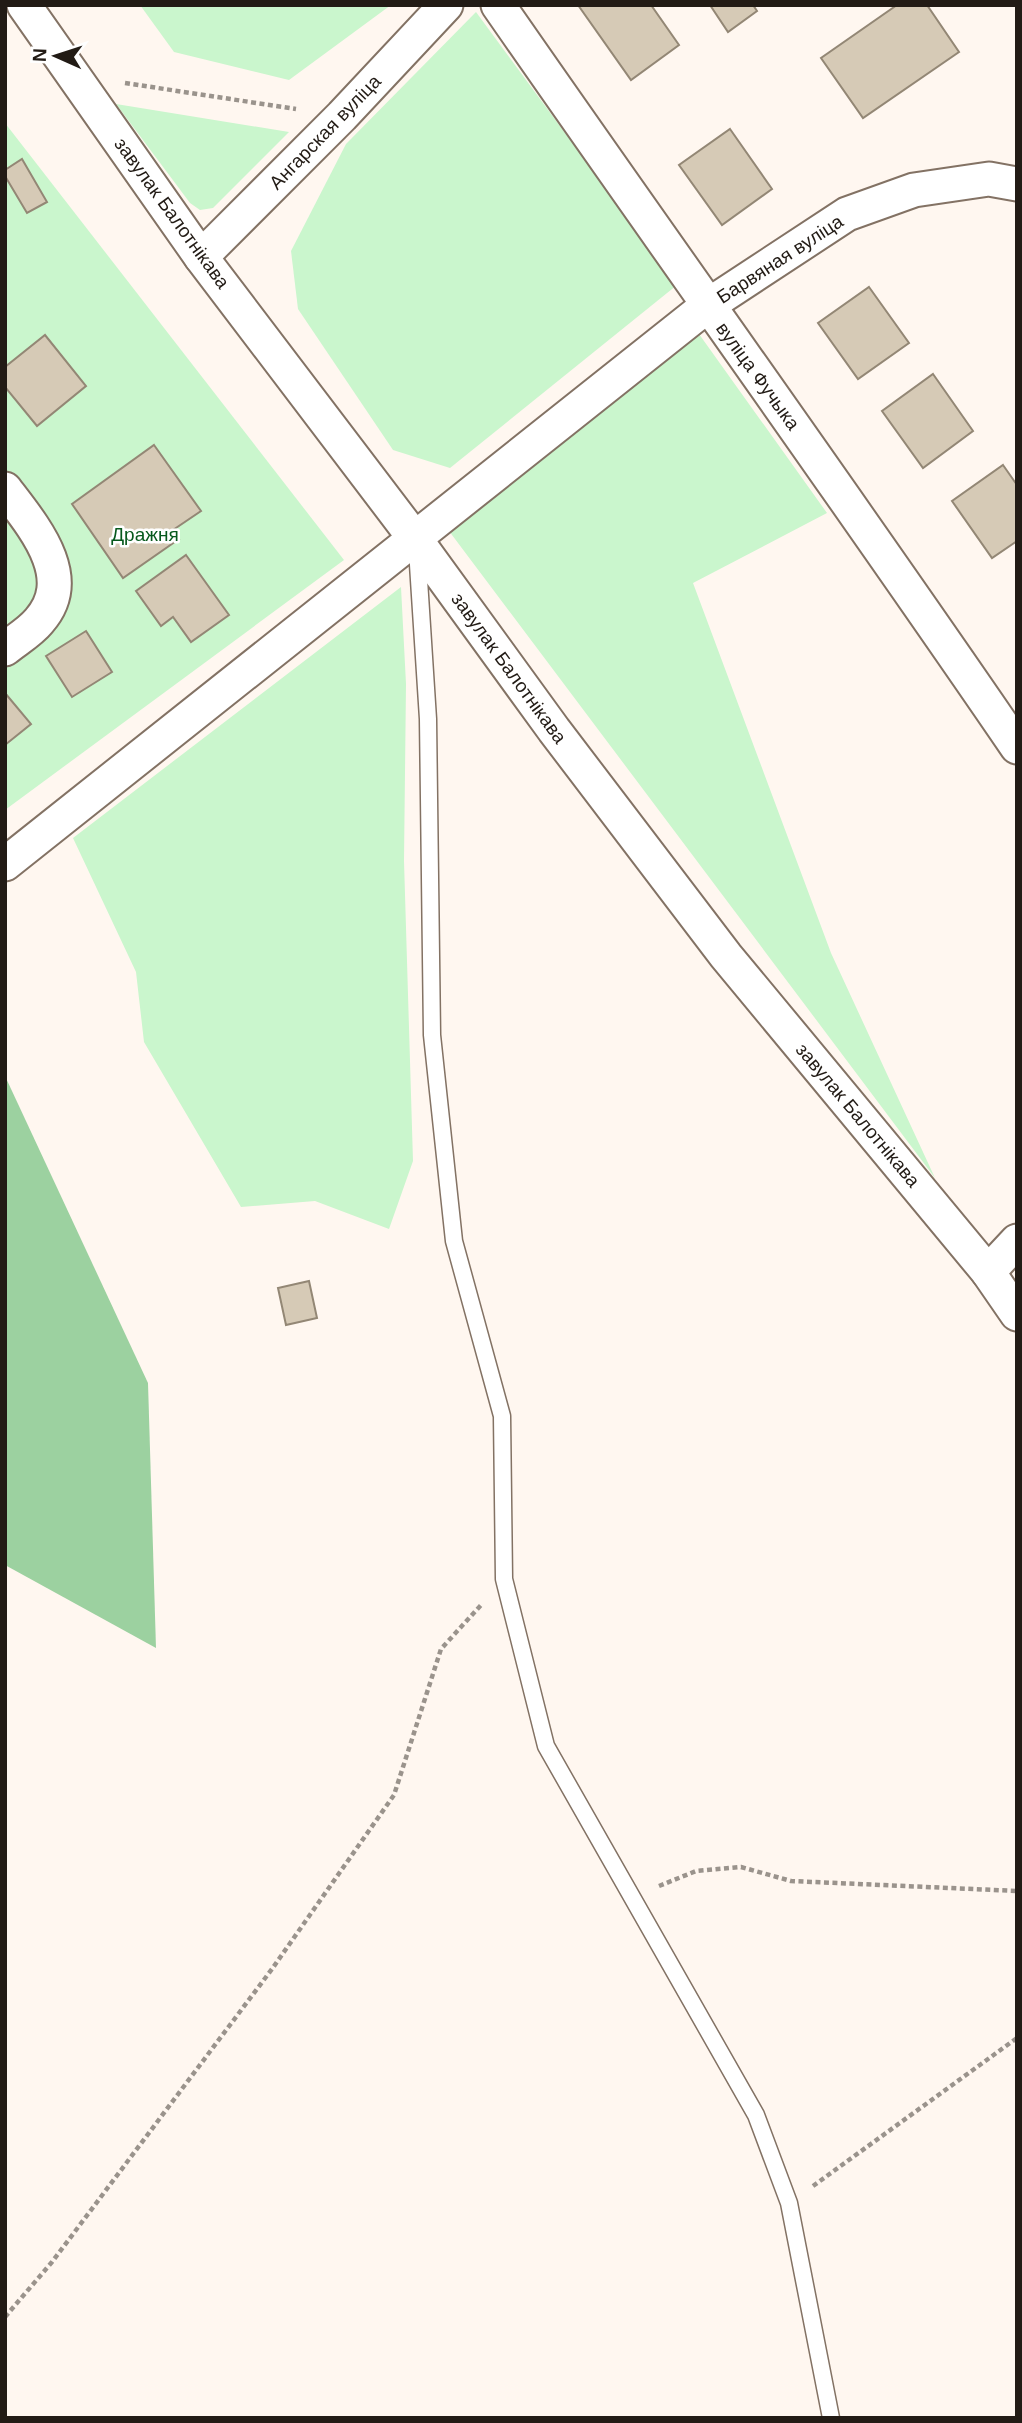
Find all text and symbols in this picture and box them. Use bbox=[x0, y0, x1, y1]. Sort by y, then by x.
north arrow bbox=[21, 21, 91, 91]
text: N bbox=[29, 48, 50, 63]
street label: Ангарская вуліца bbox=[265, 70, 385, 193]
street label: завулак Балотнікава bbox=[110, 134, 234, 293]
street label: Барвяная вуліца bbox=[713, 210, 847, 308]
street label: вуліца Фучыка bbox=[712, 318, 804, 434]
park label: Дражня bbox=[111, 524, 179, 545]
street label: завулак Балотнікава bbox=[447, 589, 571, 748]
street label: завулак Балотнікава bbox=[792, 1039, 924, 1191]

